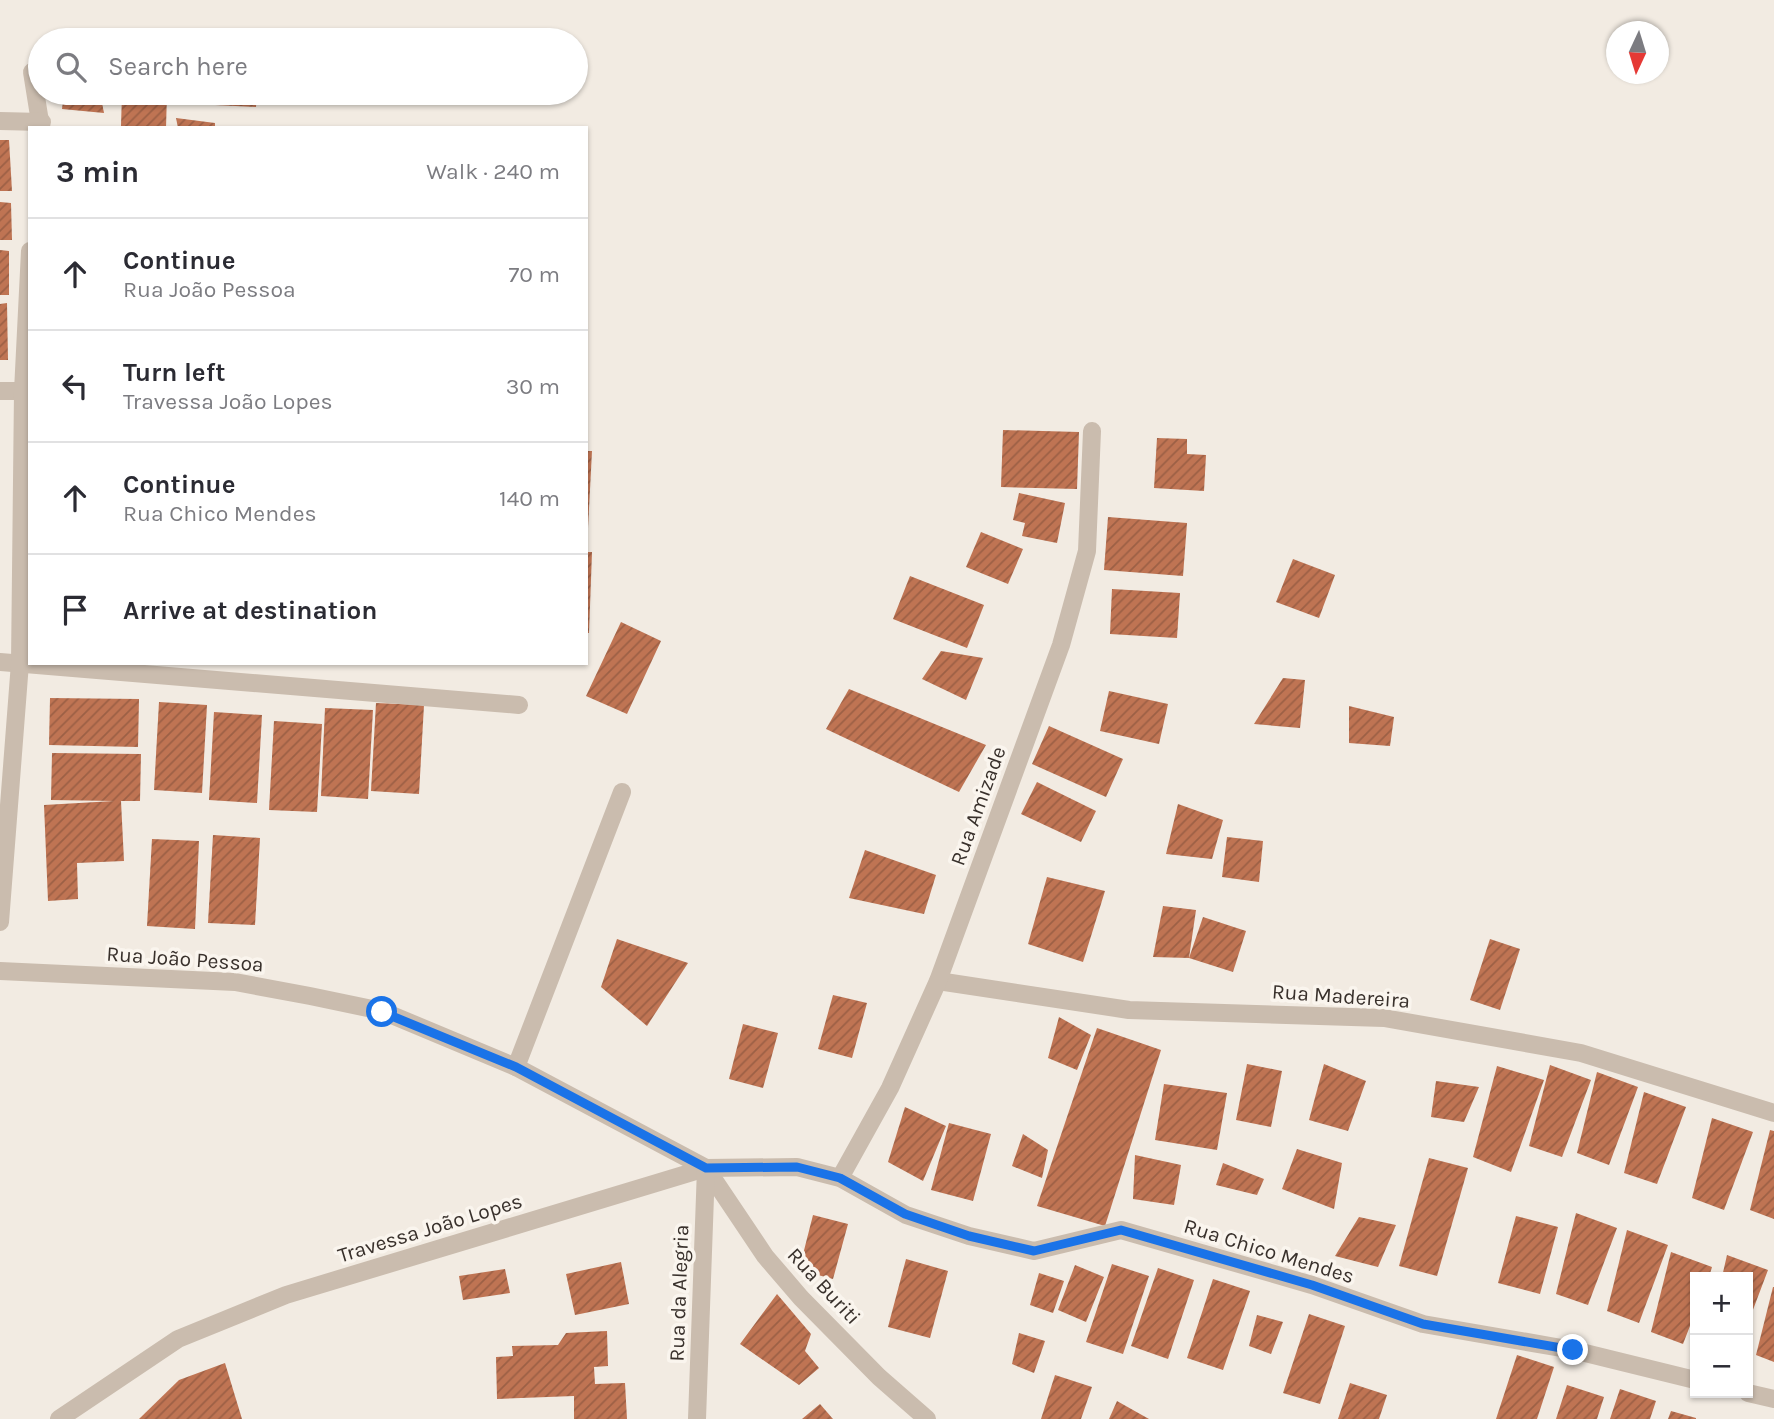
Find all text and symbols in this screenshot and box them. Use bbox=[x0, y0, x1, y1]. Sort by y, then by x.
north arrow bbox=[1606, 21, 1669, 84]
search box bbox=[28, 28, 588, 105]
icon: search bbox=[52, 48, 90, 86]
text: Search here bbox=[108, 51, 248, 82]
text: 3 min bbox=[56, 154, 139, 190]
text: Walk · 240 m bbox=[426, 158, 560, 185]
text: Continue bbox=[123, 245, 235, 276]
icon: ahead bbox=[56, 255, 94, 293]
text: 70 m bbox=[509, 261, 560, 288]
text: Rua João Pessoa bbox=[123, 276, 296, 303]
text: Turn left bbox=[123, 357, 225, 388]
icon: left bbox=[56, 367, 94, 405]
text: 30 m bbox=[506, 373, 560, 400]
text: Travessa João Lopes bbox=[123, 388, 333, 415]
text: Continue bbox=[123, 469, 235, 500]
icon: ahead bbox=[56, 479, 94, 517]
text: 140 m bbox=[499, 485, 560, 512]
text: Rua Chico Mendes bbox=[123, 500, 317, 527]
icon: arrive bbox=[56, 591, 94, 629]
text: Arrive at destination bbox=[123, 595, 377, 626]
street label: Rua Amizade bbox=[945, 743, 1011, 869]
street label: Rua João Pessoa bbox=[106, 942, 264, 976]
street label: Rua Madereira bbox=[1271, 979, 1411, 1013]
route start bbox=[366, 996, 397, 1027]
street label: Travessa João Lopes bbox=[335, 1189, 525, 1267]
street label: Rua Chico Mendes bbox=[1181, 1214, 1357, 1288]
street label: Rua da Alegria bbox=[665, 1224, 693, 1362]
street label: Rua Buriti bbox=[783, 1243, 865, 1329]
map controls bbox=[1690, 1272, 1753, 1398]
button: + bbox=[1690, 1272, 1753, 1335]
route end bbox=[1557, 1334, 1588, 1365]
button: − bbox=[1690, 1335, 1753, 1398]

